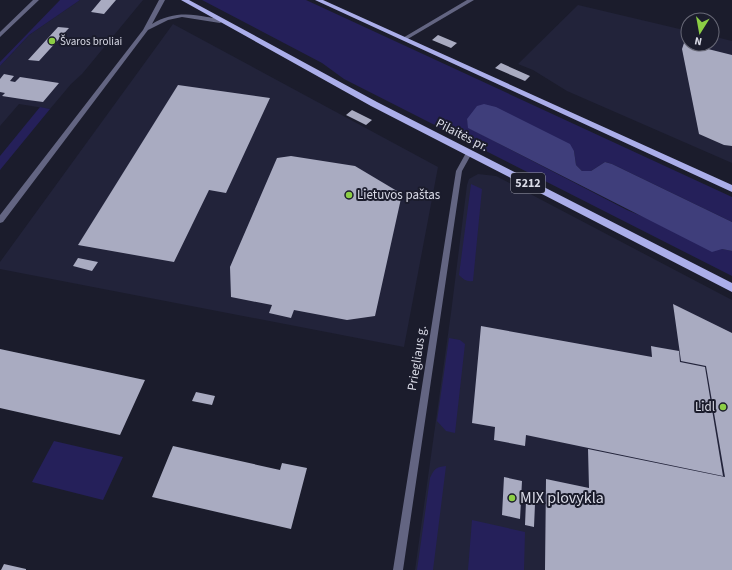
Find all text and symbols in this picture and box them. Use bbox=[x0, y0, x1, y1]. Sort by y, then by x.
north arrow bbox=[680, 12, 720, 52]
text: N bbox=[693, 33, 703, 49]
place label: Švaros broliai bbox=[60, 34, 122, 49]
marker: Švaros broliai bbox=[47, 36, 57, 46]
street label: Pilaitės pr. bbox=[433, 114, 491, 156]
road number: 5212 bbox=[511, 173, 545, 193]
place label: Lietuvos paštas bbox=[357, 186, 441, 204]
marker: Lietuvos paštas bbox=[344, 190, 354, 200]
street label: Priegliaus g. bbox=[403, 324, 431, 392]
place label: Lidl bbox=[695, 398, 715, 416]
marker: Lidl bbox=[718, 402, 728, 412]
place label: MIX plovykla bbox=[520, 487, 604, 509]
marker: MIX plovykla bbox=[507, 493, 517, 503]

